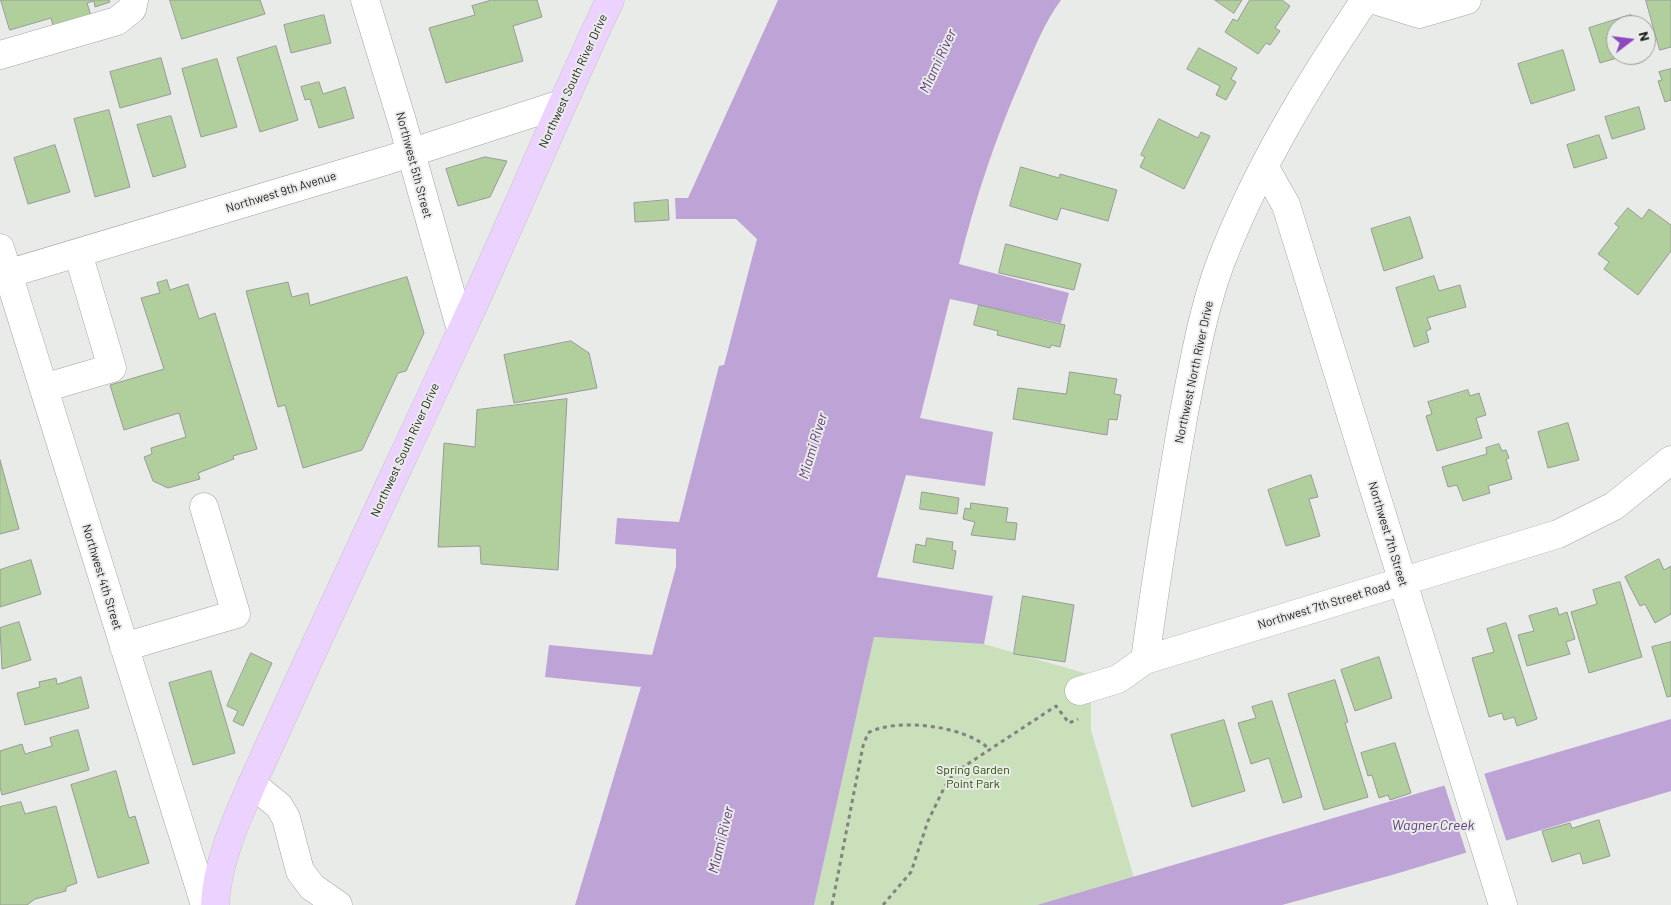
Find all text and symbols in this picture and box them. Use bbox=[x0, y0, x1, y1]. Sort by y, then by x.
street label: Northwest South River Drive bbox=[536, 12, 610, 150]
north arrow bbox=[1606, 15, 1656, 65]
water label: Miami River bbox=[916, 27, 960, 95]
text: N bbox=[1636, 30, 1654, 43]
street label: Northwest 5th Street bbox=[393, 110, 435, 220]
street label: Northwest 9th Avenue bbox=[224, 168, 338, 216]
street label: Northwest North River Drive bbox=[1172, 299, 1216, 445]
street label: Northwest South River Drive bbox=[368, 381, 442, 519]
water label: Miami River bbox=[795, 411, 831, 481]
street label: Northwest 7th Street bbox=[1365, 480, 1411, 588]
street label: Northwest 4th Street bbox=[79, 522, 125, 632]
street label: Northwest 7th Street Road bbox=[1256, 578, 1392, 632]
park label: Spring Garden Point Park bbox=[936, 763, 1010, 791]
water label: Miami River bbox=[705, 805, 737, 875]
water label: Wagner Creek bbox=[1392, 817, 1474, 833]

